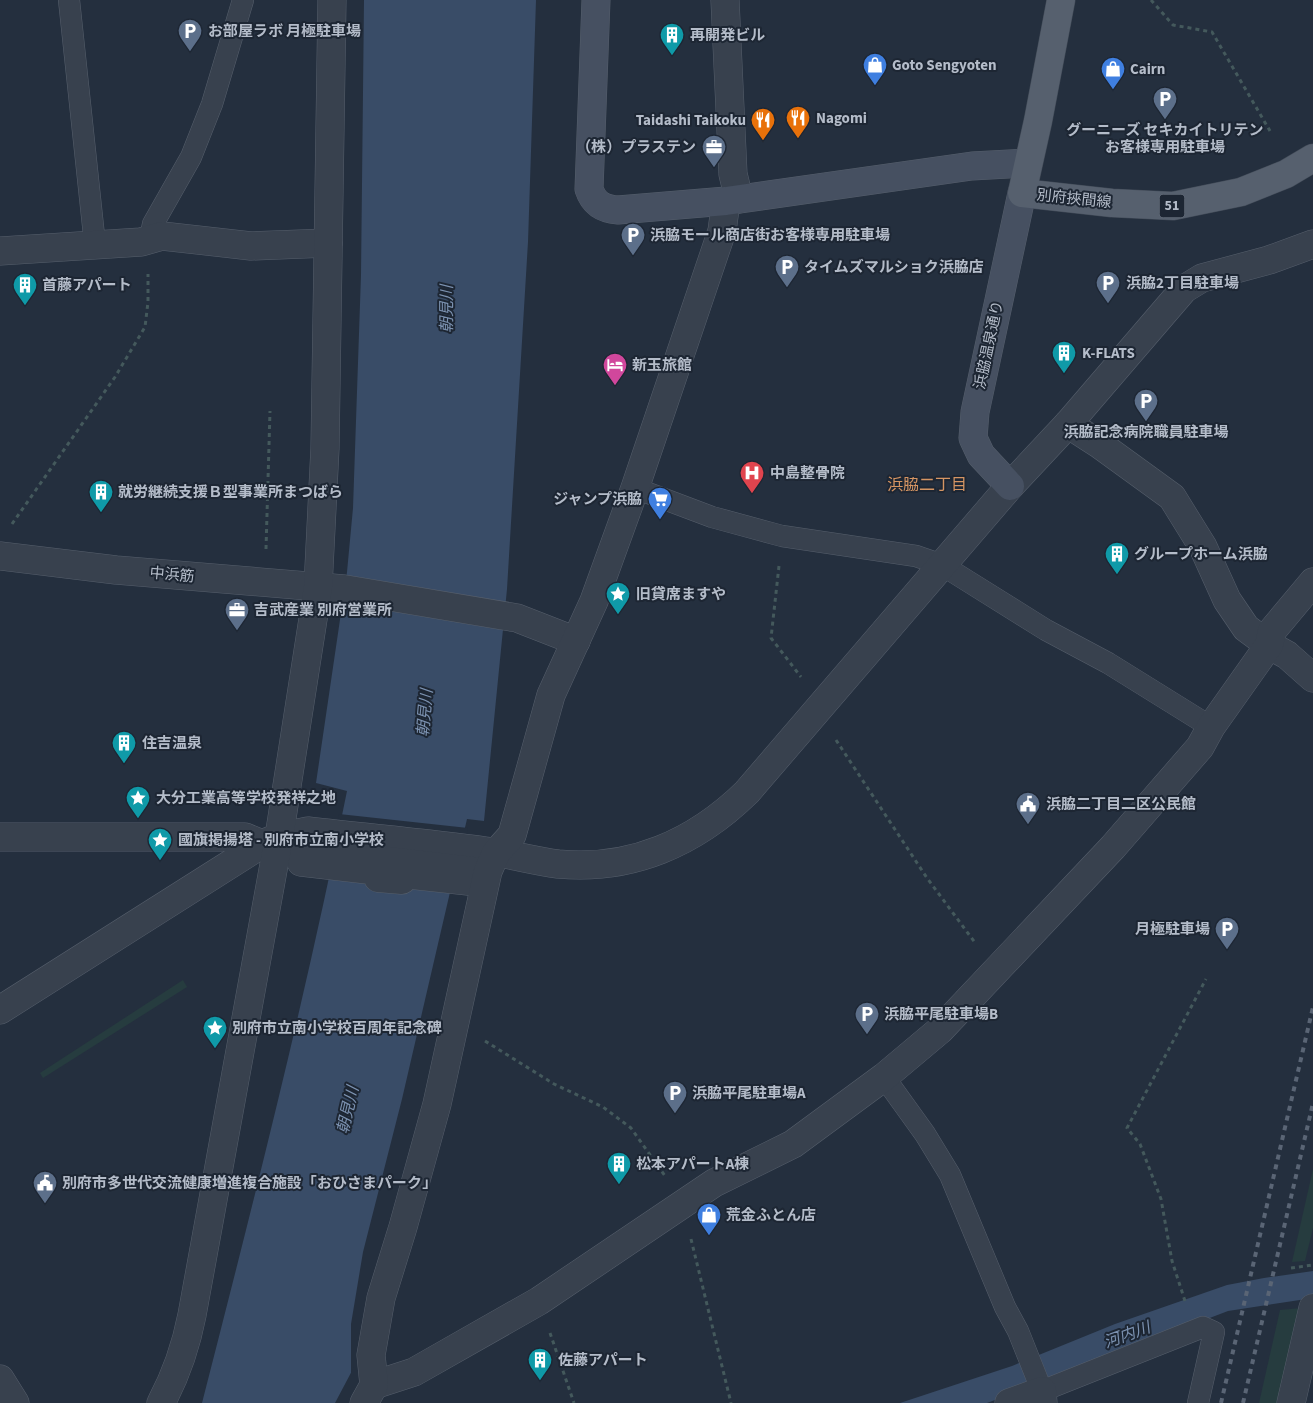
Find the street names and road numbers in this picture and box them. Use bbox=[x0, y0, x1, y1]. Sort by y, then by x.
street label: 別府挾間線 bbox=[1036, 185, 1112, 213]
road number: 51 bbox=[1160, 195, 1184, 218]
street label: 浜脇温泉通り bbox=[969, 299, 1009, 391]
street label: 中浜筋 bbox=[149, 563, 195, 587]

